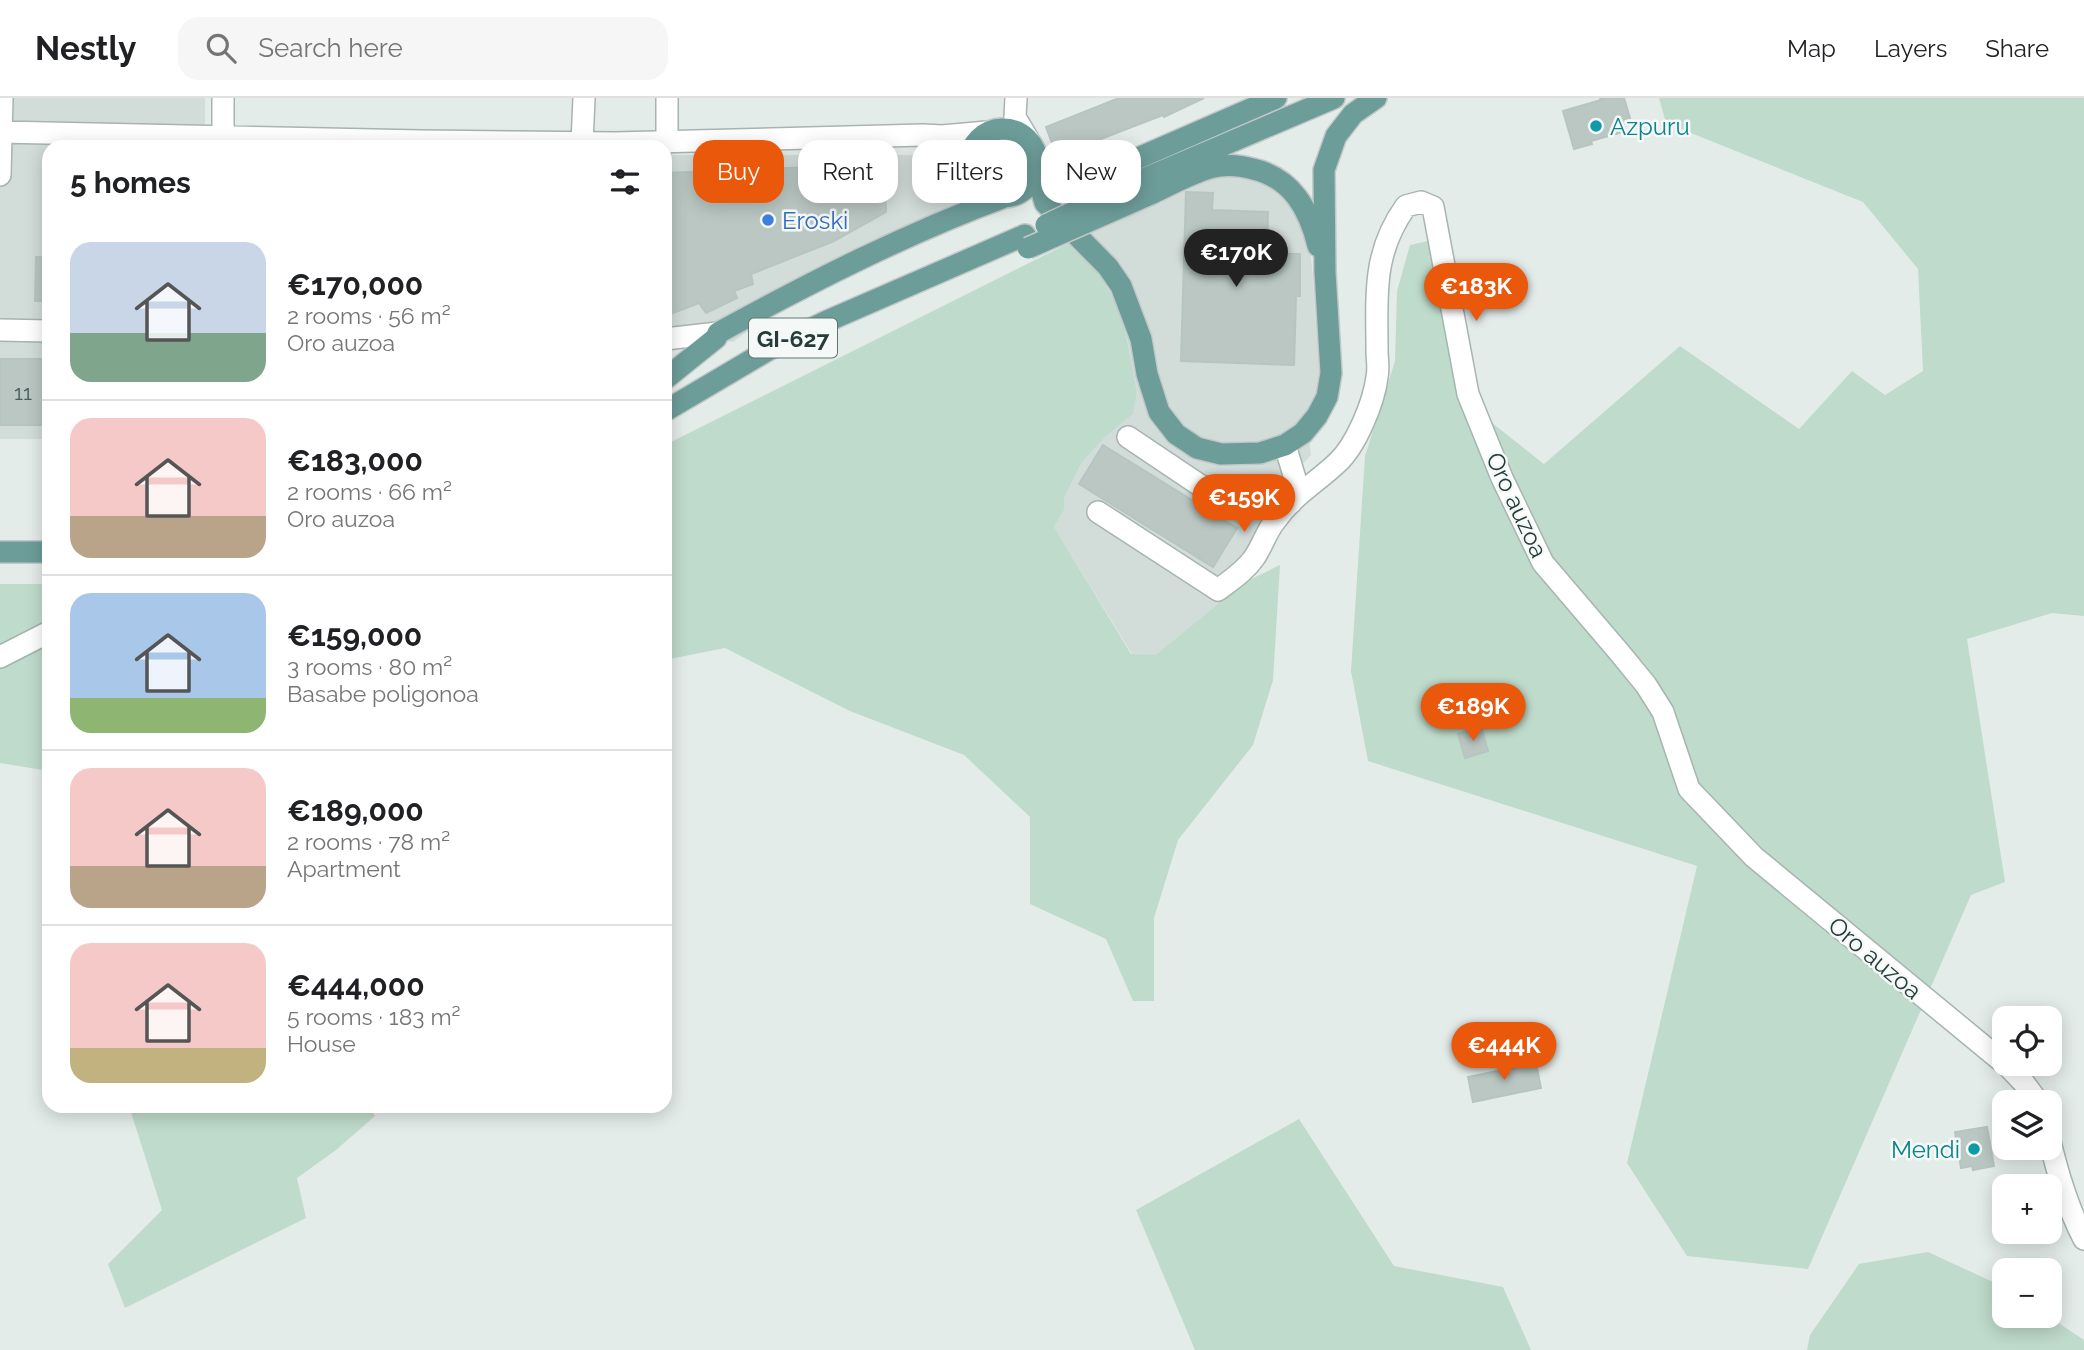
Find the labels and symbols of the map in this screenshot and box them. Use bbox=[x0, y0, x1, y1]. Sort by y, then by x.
place label: Azpuru bbox=[1610, 112, 1690, 141]
marker: Azpuru bbox=[1588, 118, 1604, 134]
place label: Eroski bbox=[782, 206, 848, 235]
marker: Eroski bbox=[760, 212, 776, 228]
pin: €170K bbox=[1187, 230, 1285, 289]
pin: €183K bbox=[1427, 264, 1525, 323]
road number: GI-627 bbox=[749, 318, 837, 358]
house number: 11 bbox=[14, 380, 32, 405]
street label: Oro auzoa bbox=[1480, 448, 1554, 562]
pin: €159K bbox=[1195, 474, 1293, 534]
pin: €189K bbox=[1424, 684, 1522, 743]
street label: Oro auzoa bbox=[1823, 911, 1927, 1005]
pin: €444K bbox=[1455, 1023, 1553, 1082]
place label: Mendi bbox=[1891, 1135, 1960, 1164]
marker: Mendi bbox=[1966, 1141, 1982, 1157]

